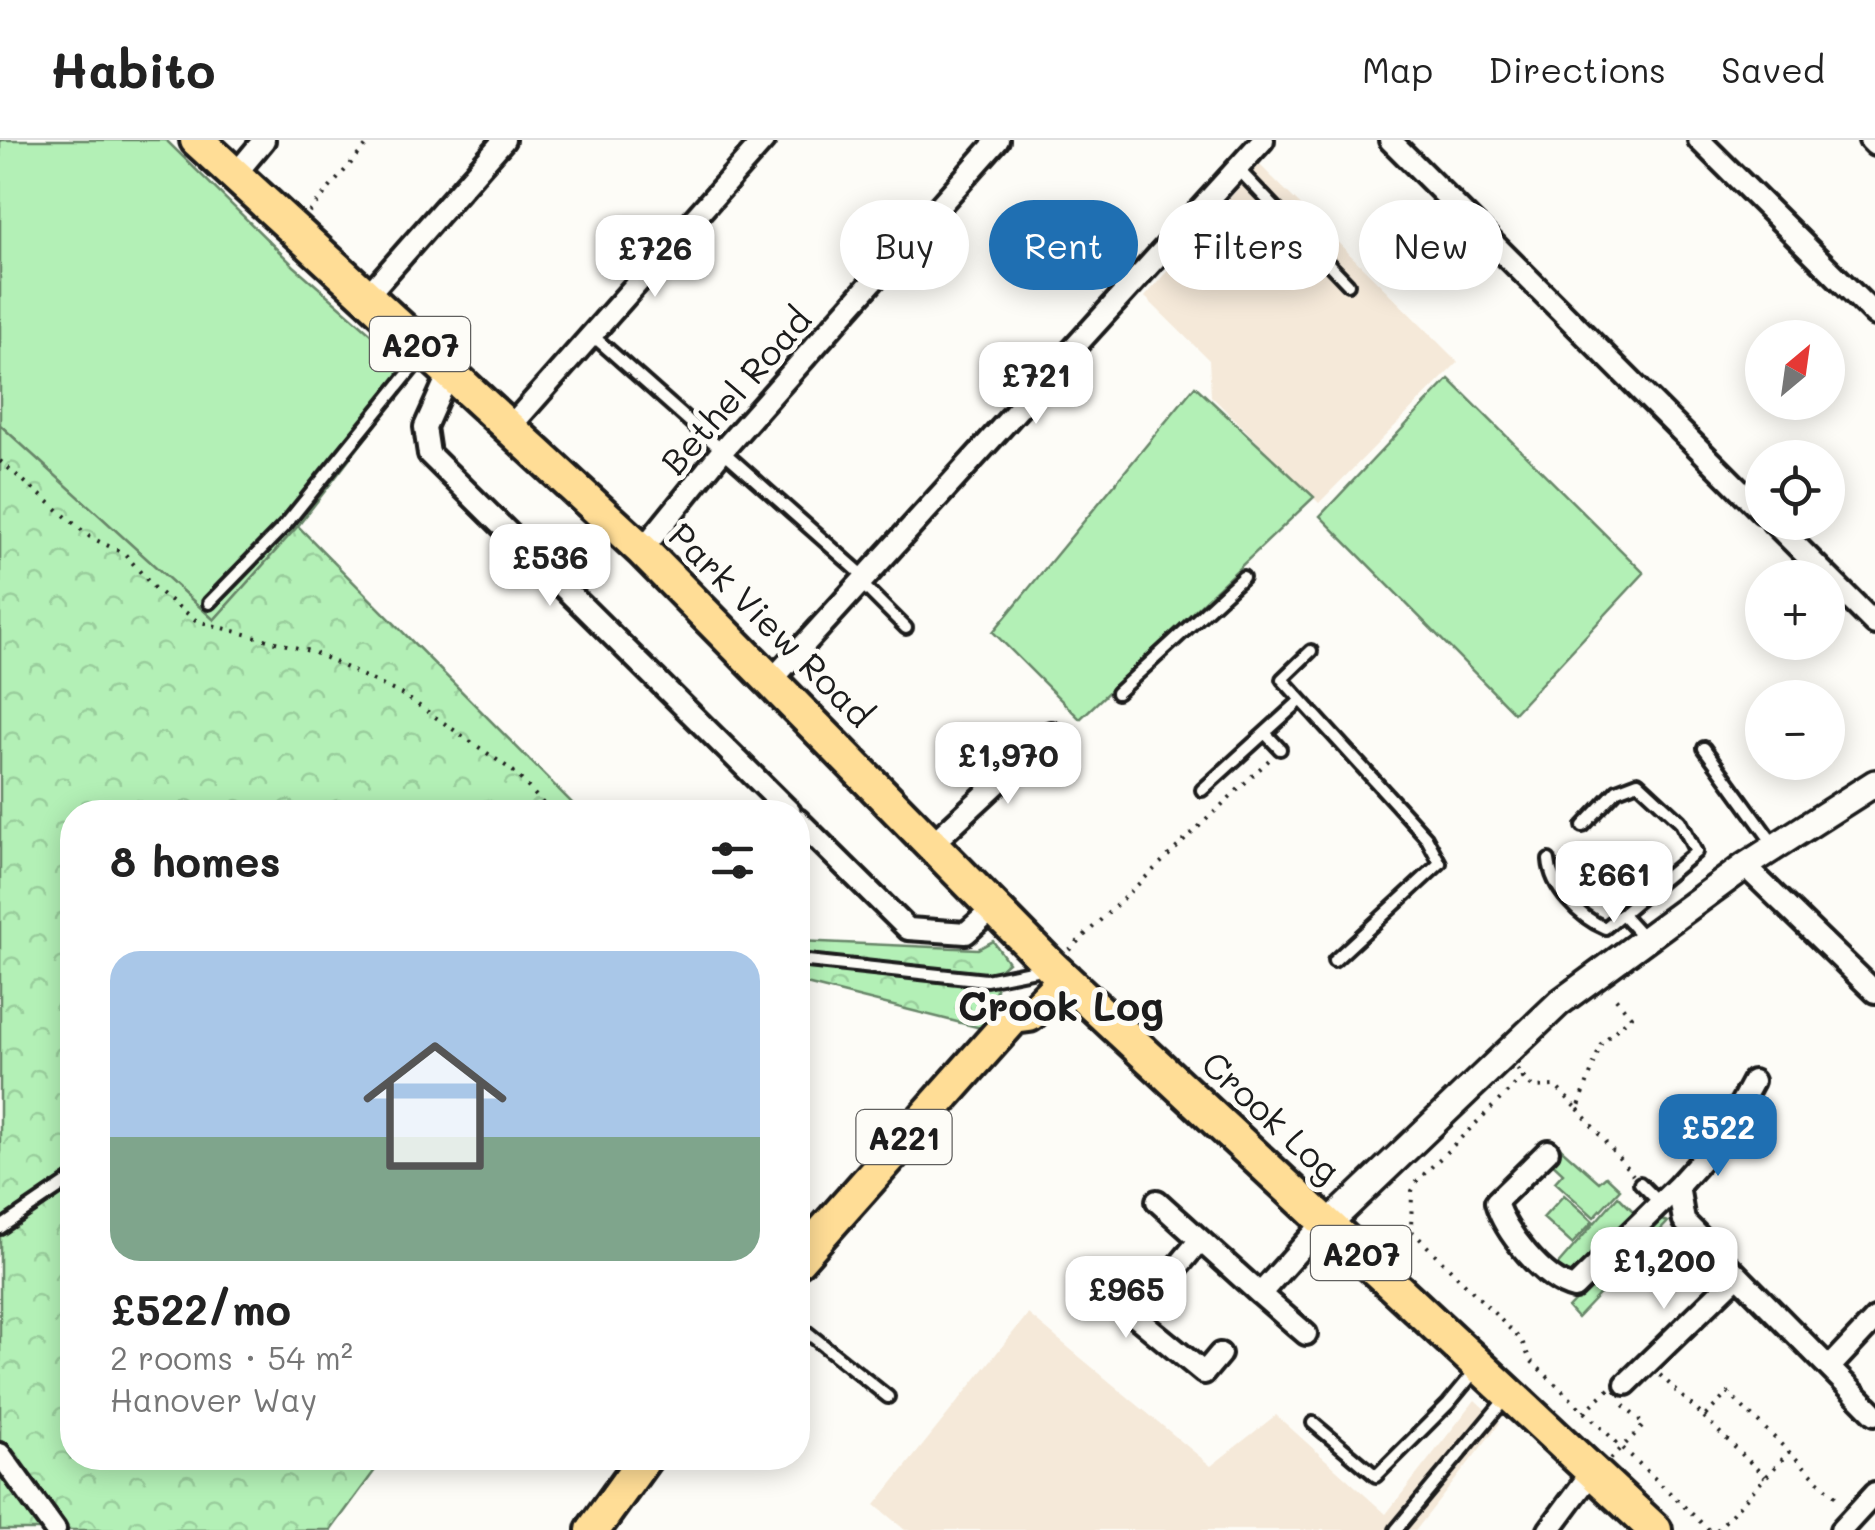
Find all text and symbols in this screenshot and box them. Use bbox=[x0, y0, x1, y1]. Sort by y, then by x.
text: Habito bbox=[50, 38, 215, 100]
text: Map bbox=[1362, 46, 1433, 92]
text: Directions bbox=[1488, 46, 1666, 92]
text: Saved bbox=[1721, 46, 1825, 92]
chip: Buy bbox=[840, 200, 969, 290]
chip: Rent bbox=[989, 200, 1138, 290]
chip: Filters bbox=[1158, 200, 1339, 290]
chip: New bbox=[1359, 200, 1503, 290]
pin: £726 bbox=[596, 215, 714, 300]
text: £726 bbox=[618, 226, 692, 268]
street label: Bethel Road bbox=[650, 297, 820, 483]
road number: A207 bbox=[370, 317, 470, 371]
north arrow bbox=[1745, 320, 1845, 420]
map controls bbox=[1745, 320, 1845, 780]
pin: £721 bbox=[977, 342, 1095, 427]
text: £721 bbox=[1001, 353, 1071, 395]
button: locate bbox=[1745, 440, 1845, 540]
street label: Park View Road bbox=[660, 512, 884, 736]
pin: £536 bbox=[491, 524, 609, 609]
text: £536 bbox=[511, 535, 589, 577]
button: + bbox=[1745, 560, 1845, 660]
button: − bbox=[1745, 680, 1845, 780]
pin: £1,970 bbox=[927, 722, 1089, 807]
text: £1,970 bbox=[957, 733, 1059, 775]
text: 8 homes bbox=[110, 833, 281, 888]
icon: filters bbox=[705, 833, 760, 888]
pin: £661 bbox=[1555, 841, 1673, 926]
text: £661 bbox=[1578, 852, 1650, 894]
district label: Crook Log bbox=[958, 979, 1164, 1031]
icon: home bbox=[345, 1016, 525, 1196]
street label: Crook Log bbox=[1193, 1040, 1351, 1192]
pin: £522 bbox=[1659, 1094, 1777, 1179]
text: £522 bbox=[1681, 1105, 1755, 1147]
road number: A221 bbox=[856, 1110, 952, 1164]
road number: A207 bbox=[1311, 1226, 1411, 1280]
pin: £1,200 bbox=[1583, 1227, 1745, 1312]
text: £1,200 bbox=[1613, 1238, 1715, 1280]
pin: £965 bbox=[1067, 1256, 1185, 1341]
text: £965 bbox=[1087, 1267, 1165, 1309]
text: £522/mo bbox=[110, 1281, 291, 1336]
text: 2 rooms · 54 m² bbox=[110, 1336, 353, 1378]
text: Hanover Way bbox=[110, 1378, 317, 1420]

